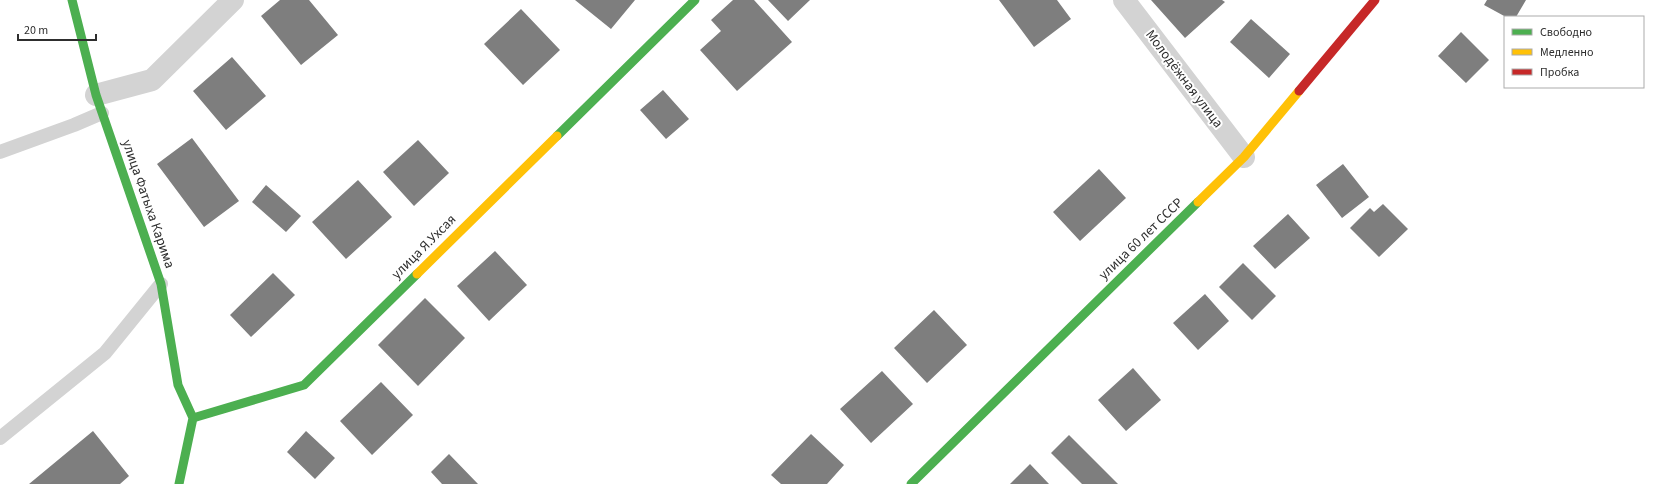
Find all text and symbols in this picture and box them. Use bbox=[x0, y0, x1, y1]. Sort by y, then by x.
scale bar bbox=[18, 16, 96, 42]
legend bbox=[1504, 16, 1644, 88]
text: 20 m bbox=[24, 22, 48, 39]
text: Свободно bbox=[1540, 24, 1592, 41]
street label: Молодёжная улица bbox=[1140, 26, 1228, 132]
text: Медленно bbox=[1540, 44, 1594, 61]
text: Пробка bbox=[1540, 64, 1579, 81]
street label: улица Фатыха Карима bbox=[117, 137, 179, 271]
street label: улица 60 лет СССР bbox=[1094, 193, 1188, 285]
street label: улица Я.Ухсая bbox=[387, 210, 461, 284]

